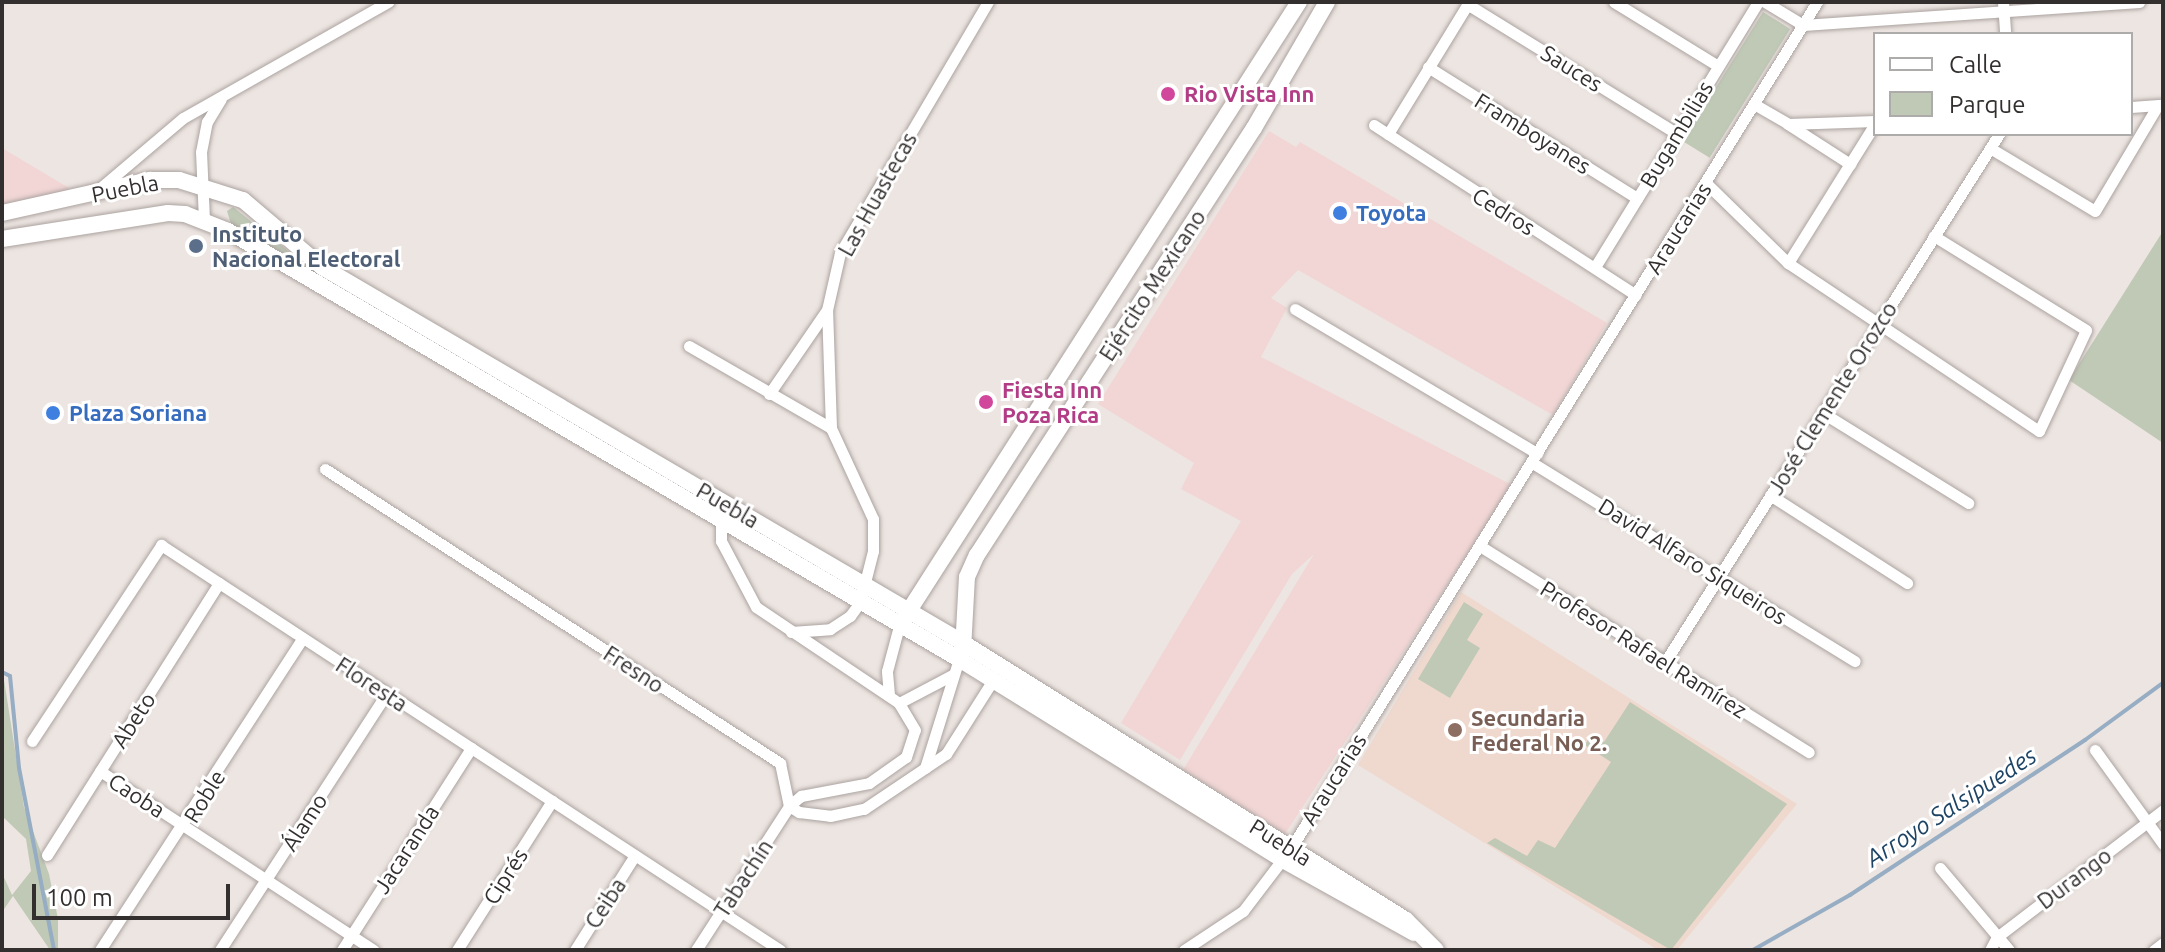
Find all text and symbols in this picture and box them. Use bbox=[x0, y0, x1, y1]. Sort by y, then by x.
legend bbox=[1873, 32, 2133, 136]
street label: Sauces bbox=[1536, 39, 1608, 97]
text: Calle bbox=[1949, 51, 2002, 78]
street label: Bugambilias bbox=[1634, 76, 1718, 192]
place label: Rio Vista Inn bbox=[1184, 81, 1314, 107]
marker: Rio Vista Inn bbox=[1159, 85, 1177, 103]
street label: Framboyanes bbox=[1470, 87, 1596, 179]
text: Parque bbox=[1949, 91, 2026, 118]
street label: Las Huastecas bbox=[832, 127, 922, 261]
street label: Puebla bbox=[89, 169, 161, 207]
street label: Araucarias bbox=[1640, 178, 1716, 278]
street label: Cedros bbox=[1468, 181, 1540, 241]
place label: Toyota bbox=[1356, 200, 1426, 226]
street label: Ejército Mexicano bbox=[1093, 204, 1211, 366]
marker: Toyota bbox=[1331, 204, 1349, 222]
place label: Instituto Nacional Electoral bbox=[212, 220, 400, 272]
marker: Instituto Nacional Electoral bbox=[187, 237, 205, 255]
street label: José Clemente Orozco bbox=[1762, 297, 1902, 499]
place label: Fiesta Inn Poza Rica bbox=[1002, 376, 1102, 428]
marker: Fiesta Inn Poza Rica bbox=[977, 393, 995, 411]
place label: Plaza Soriana bbox=[69, 400, 207, 426]
marker: Plaza Soriana bbox=[44, 404, 62, 422]
street label: Puebla bbox=[692, 477, 764, 533]
street label: David Alfaro Siqueiros bbox=[1594, 492, 1792, 630]
street label: Profesor Rafael Ramírez bbox=[1536, 575, 1752, 723]
street label: Fresno bbox=[599, 640, 669, 698]
street label: Floresta bbox=[331, 651, 413, 717]
street label: Abeto bbox=[105, 687, 161, 753]
place label: Secundaria Federal No 2. bbox=[1471, 704, 1607, 756]
marker: Secundaria Federal No 2. bbox=[1446, 721, 1464, 739]
street label: Araucarias bbox=[1295, 729, 1371, 829]
water label: Arroyo Salsipuedes bbox=[1860, 741, 2042, 873]
street label: Roble bbox=[178, 765, 230, 827]
street label: Caoba bbox=[104, 767, 170, 823]
street label: Álamo bbox=[276, 788, 332, 856]
street label: Jacaranda bbox=[368, 800, 444, 898]
street label: Puebla bbox=[1245, 813, 1317, 871]
street label: Tabachín bbox=[708, 834, 778, 922]
street label: Durango bbox=[2032, 842, 2116, 914]
street label: Ciprés bbox=[477, 843, 533, 909]
scale bar bbox=[36, 868, 234, 918]
street label: Ceiba bbox=[579, 873, 631, 933]
text: 100 m bbox=[46, 884, 113, 911]

